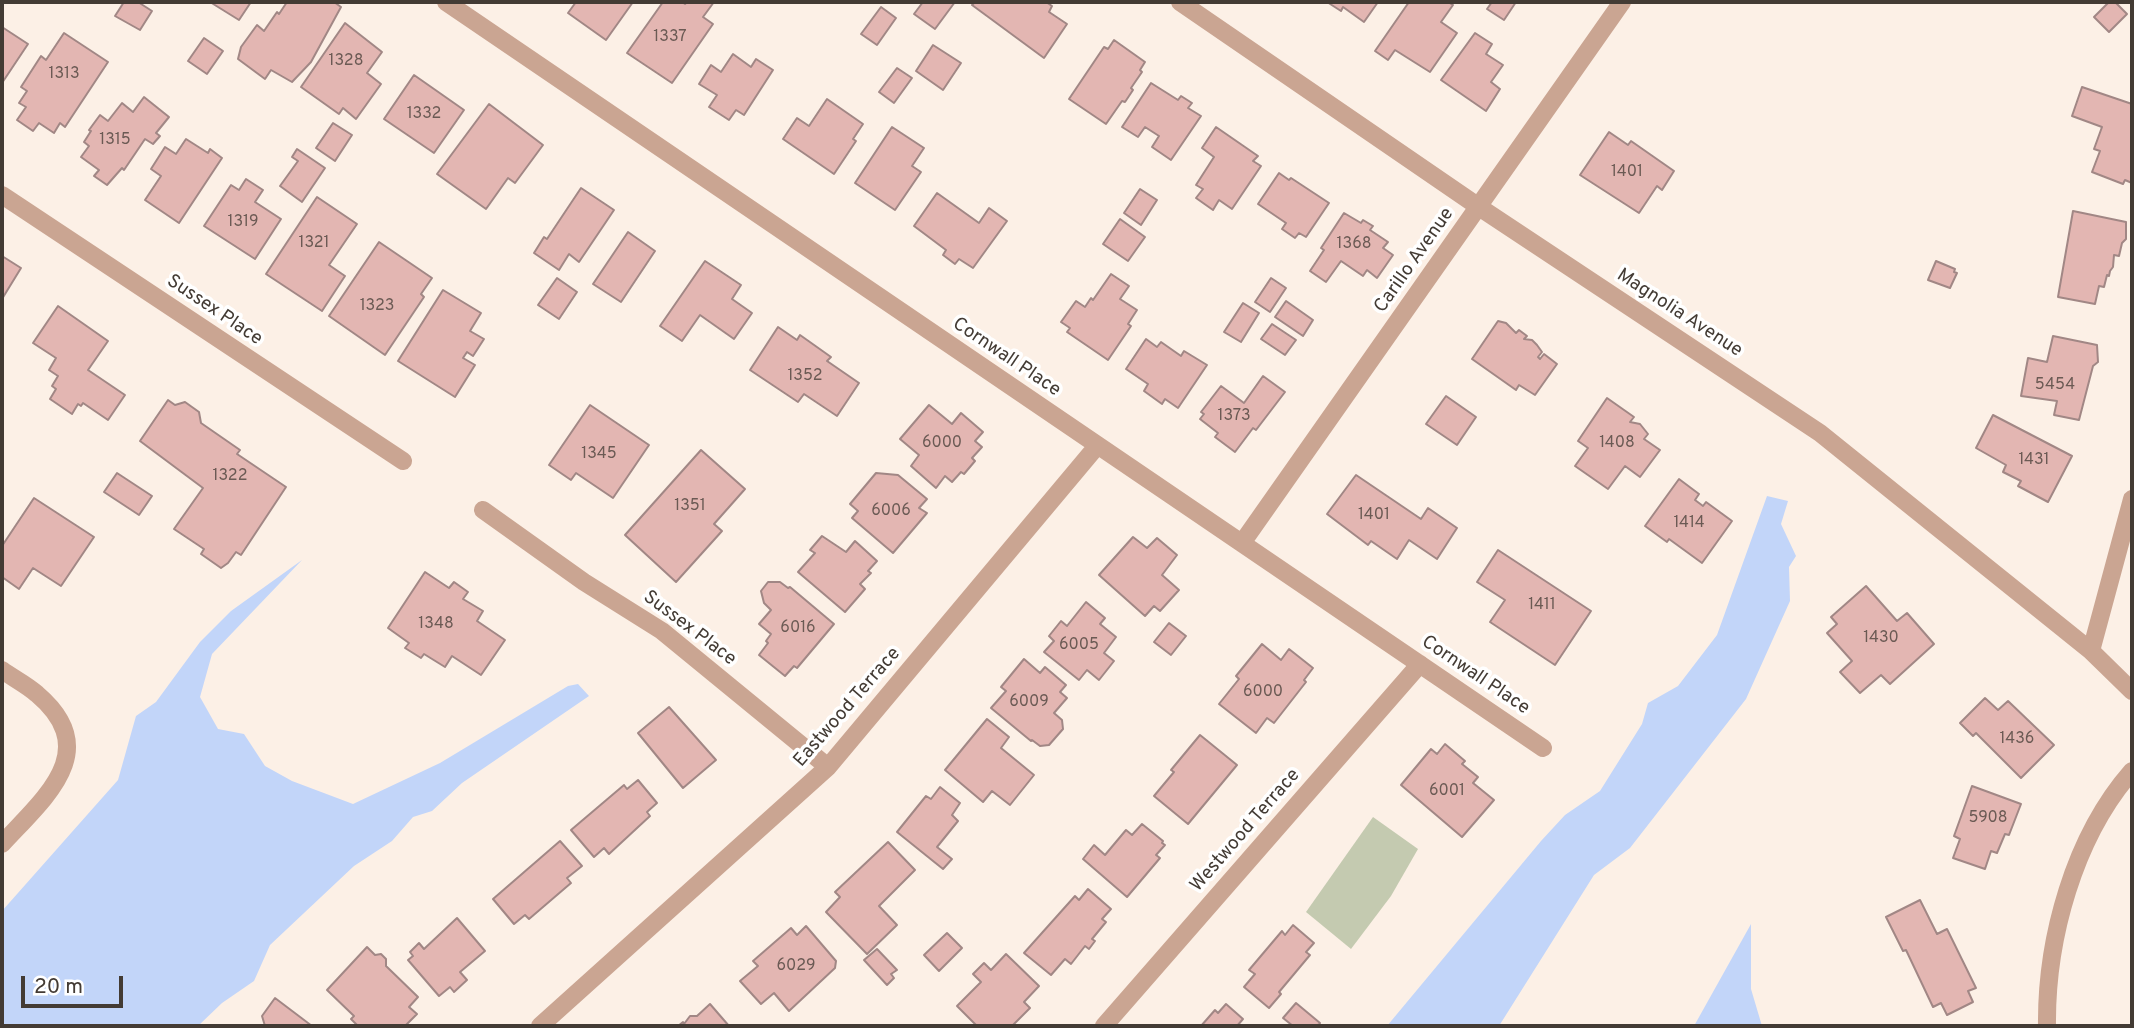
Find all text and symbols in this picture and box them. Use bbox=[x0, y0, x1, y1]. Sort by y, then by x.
house number: 1337 bbox=[653, 28, 687, 48]
house number: 1328 bbox=[329, 52, 363, 72]
house number: 1313 bbox=[48, 65, 80, 85]
house number: 1332 bbox=[407, 105, 441, 125]
house number: 1315 bbox=[99, 131, 131, 151]
house number: 1401 bbox=[1611, 163, 1643, 183]
street label: Carillo Avenue bbox=[1370, 204, 1460, 318]
house number: 1319 bbox=[227, 213, 259, 233]
house number: 1321 bbox=[298, 234, 330, 254]
house number: 1368 bbox=[1337, 235, 1371, 255]
street label: Magnolia Avenue bbox=[1612, 265, 1746, 363]
street label: Sussex Place bbox=[162, 271, 266, 351]
house number: 1323 bbox=[360, 297, 394, 317]
street label: Cornwall Place bbox=[948, 313, 1064, 403]
house number: 1352 bbox=[787, 367, 823, 387]
house number: 5454 bbox=[2035, 376, 2075, 396]
house number: 1373 bbox=[1217, 407, 1251, 427]
house number: 6000 bbox=[922, 434, 962, 454]
house number: 1408 bbox=[1599, 434, 1635, 454]
house number: 1345 bbox=[581, 445, 617, 465]
house number: 1431 bbox=[2018, 451, 2050, 471]
house number: 1322 bbox=[213, 467, 247, 487]
house number: 1351 bbox=[674, 497, 706, 517]
house number: 6006 bbox=[871, 502, 911, 522]
house number: 1401 bbox=[1358, 506, 1390, 526]
house number: 1414 bbox=[1673, 514, 1705, 534]
street label: Sussex Place bbox=[638, 587, 740, 671]
house number: 1411 bbox=[1528, 596, 1556, 616]
house number: 1348 bbox=[418, 615, 454, 635]
house number: 6016 bbox=[780, 619, 816, 639]
house number: 1430 bbox=[1863, 629, 1899, 649]
street label: Cornwall Place bbox=[1417, 631, 1533, 721]
house number: 6005 bbox=[1059, 636, 1099, 656]
street label: Eastwood Terrace bbox=[790, 643, 906, 773]
house number: 6000 bbox=[1243, 683, 1283, 703]
house number: 6009 bbox=[1009, 693, 1049, 713]
house number: 1436 bbox=[2000, 730, 2034, 750]
street label: Westwood Terrace bbox=[1186, 765, 1306, 897]
house number: 6001 bbox=[1429, 782, 1465, 802]
house number: 5908 bbox=[1968, 809, 2008, 829]
house number: 6029 bbox=[776, 957, 816, 977]
scale bar bbox=[24, 962, 126, 1006]
text: 20 m bbox=[34, 974, 83, 1001]

